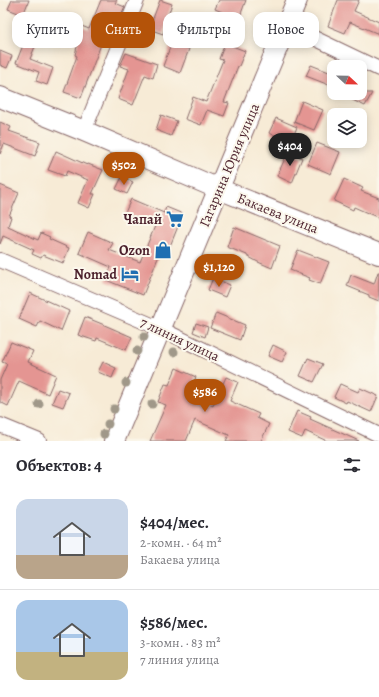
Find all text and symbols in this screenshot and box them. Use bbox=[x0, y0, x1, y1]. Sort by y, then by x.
chip: Купить bbox=[12, 12, 83, 48]
chip: Снять bbox=[91, 12, 155, 48]
chip: Фильтры bbox=[163, 12, 245, 48]
chip: Новое bbox=[253, 12, 319, 48]
north arrow bbox=[327, 60, 367, 100]
map controls bbox=[327, 60, 367, 148]
street label: Гагарина Юрия улица bbox=[195, 100, 264, 230]
button: layers bbox=[327, 108, 367, 148]
pin: $404 bbox=[266, 133, 314, 167]
text: $404 bbox=[278, 137, 302, 154]
pin: $502 bbox=[100, 152, 148, 186]
text: $502 bbox=[112, 156, 136, 173]
street label: Бакаева улица bbox=[234, 189, 322, 239]
supermarket icon: Чапай bbox=[165, 209, 185, 229]
place label: Чапай bbox=[124, 210, 162, 229]
shop icon: Ozon bbox=[153, 240, 173, 260]
place label: Ozon bbox=[119, 241, 150, 260]
pin: $1,120 bbox=[186, 254, 252, 288]
text: $1,120 bbox=[203, 258, 235, 275]
hotel icon: Nomad bbox=[120, 264, 140, 284]
place label: Nomad bbox=[74, 265, 117, 284]
street label: 7 линия улица bbox=[137, 313, 223, 366]
pin: $586 bbox=[181, 379, 229, 413]
text: $586 bbox=[193, 383, 217, 400]
text: Объектов: 4 bbox=[16, 454, 102, 477]
icon: filters bbox=[341, 454, 363, 476]
text: $404/мес. bbox=[140, 511, 209, 534]
icon: home bbox=[48, 515, 96, 563]
text: 2-комн. · 64 m² bbox=[140, 534, 221, 551]
text: Бакаева улица bbox=[140, 551, 220, 568]
text: $586/мес. bbox=[140, 611, 208, 634]
icon: home bbox=[48, 616, 96, 664]
text: 3-комн. · 83 m² bbox=[140, 634, 221, 651]
text: 7 линия улица bbox=[140, 651, 219, 668]

